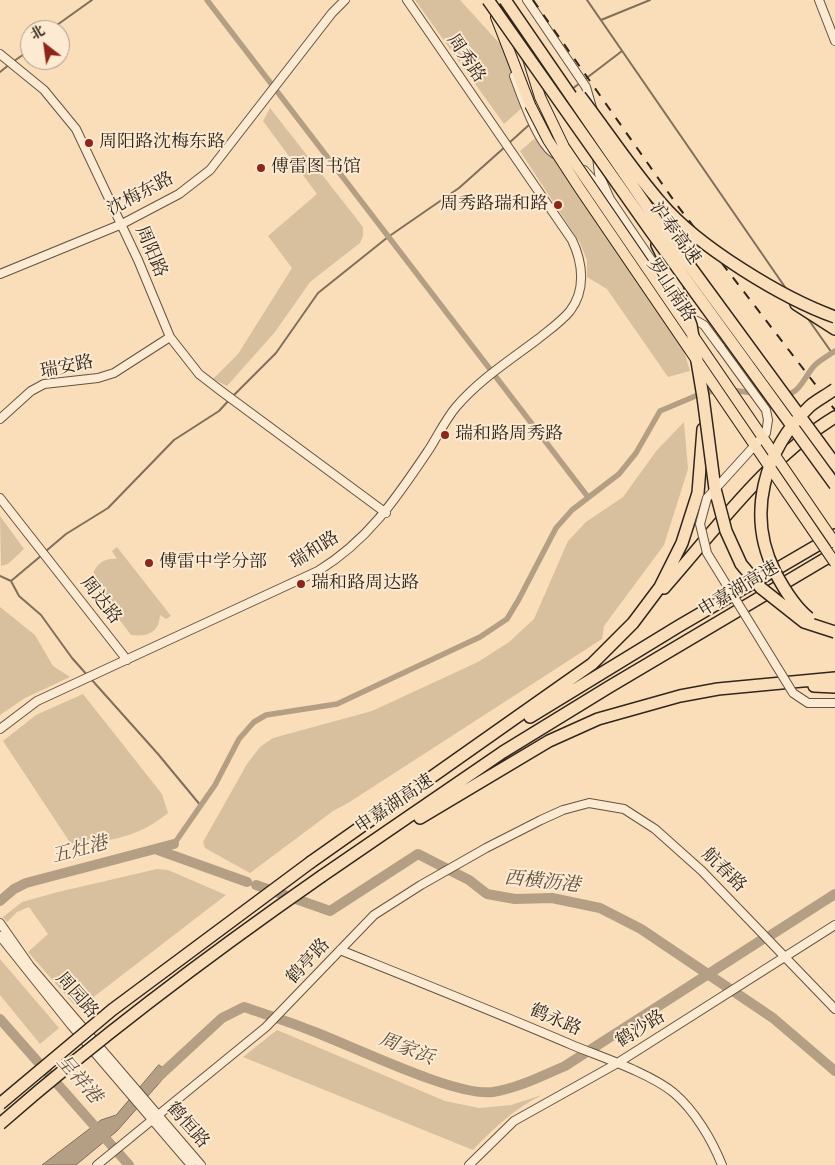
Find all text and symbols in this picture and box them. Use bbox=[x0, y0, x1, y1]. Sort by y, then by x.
north arrow bbox=[20, 20, 70, 70]
text: 北 bbox=[27, 22, 48, 43]
street label: 周秀路 bbox=[441, 31, 489, 87]
place label: 周阳路沈梅东路 bbox=[99, 132, 225, 154]
marker: 周阳路沈梅东路 bbox=[83, 137, 95, 149]
place label: 傅雷图书馆 bbox=[271, 157, 361, 179]
marker: 傅雷图书馆 bbox=[255, 162, 267, 174]
street label: 沈梅东路 bbox=[104, 169, 178, 221]
place label: 周秀路瑞和路 bbox=[440, 194, 548, 216]
marker: 周秀路瑞和路 bbox=[552, 199, 564, 211]
street label: 沪奉高速 bbox=[644, 199, 704, 269]
street label: 周阳路 bbox=[130, 223, 170, 281]
street label: 罗山南路 bbox=[641, 255, 699, 327]
street label: 瑞安路 bbox=[38, 352, 96, 384]
place label: 瑞和路周秀路 bbox=[455, 424, 563, 446]
marker: 瑞和路周秀路 bbox=[439, 429, 451, 441]
street label: 瑞和路 bbox=[286, 528, 344, 574]
place label: 傅雷中学分部 bbox=[159, 552, 267, 574]
marker: 傅雷中学分部 bbox=[143, 557, 155, 569]
street label: 申嘉湖高速 bbox=[695, 558, 783, 622]
street label: 周达路 bbox=[75, 573, 125, 629]
place label: 瑞和路周达路 bbox=[311, 573, 419, 595]
marker: 瑞和路周达路 bbox=[295, 578, 307, 590]
street label: 申嘉湖高速 bbox=[352, 771, 438, 839]
water label: 五灶港 bbox=[50, 833, 110, 869]
street label: 航春路 bbox=[696, 844, 750, 898]
water label: 西横沥港 bbox=[503, 868, 581, 898]
street label: 鹤亭路 bbox=[283, 935, 335, 989]
street label: 周园路 bbox=[50, 969, 102, 1023]
street label: 鹤永路 bbox=[526, 1001, 584, 1041]
street label: 鹤沙路 bbox=[612, 1007, 670, 1053]
water label: 周家浜 bbox=[375, 1029, 437, 1071]
water label: 呈祥港 bbox=[51, 1051, 105, 1109]
street label: 鹤恒路 bbox=[161, 1099, 213, 1153]

